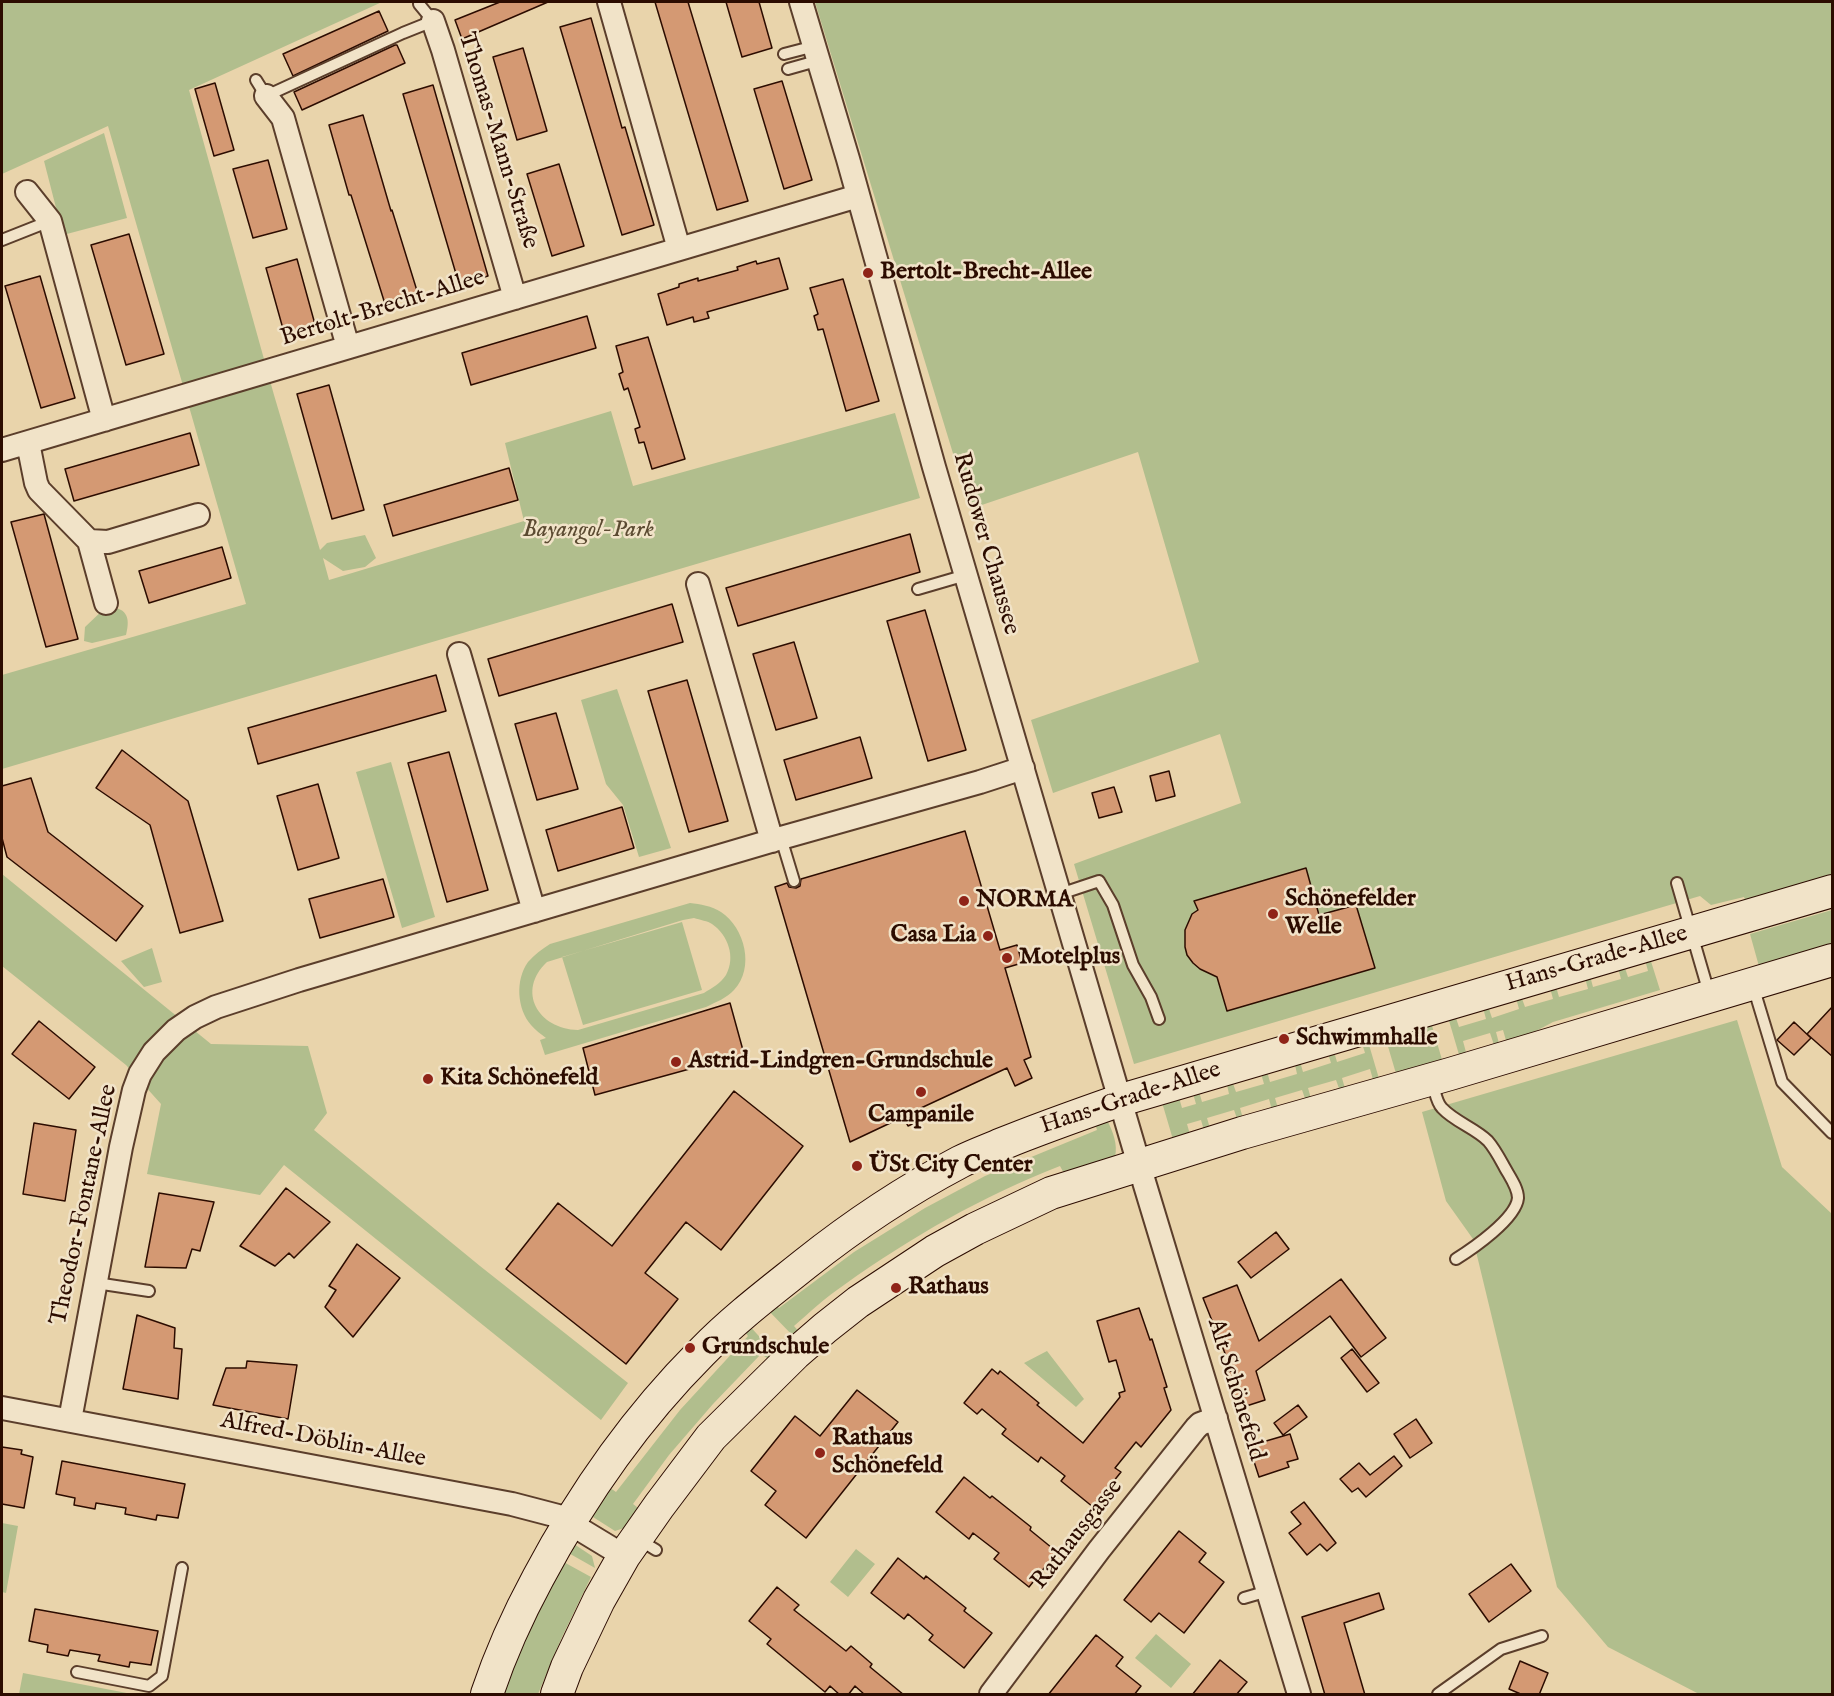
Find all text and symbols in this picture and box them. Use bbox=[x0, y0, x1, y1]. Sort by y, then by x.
street label: Thomas-Mann-Straße bbox=[450, 29, 544, 253]
place label: Bertolt-Brecht-Allee bbox=[880, 259, 1092, 287]
street label: Bertolt-Brecht-Allee bbox=[277, 264, 489, 354]
marker: Bertolt-Brecht-Allee bbox=[861, 266, 875, 280]
street label: Rudower Chaussee bbox=[945, 449, 1025, 639]
park label: Bayangol-Park bbox=[522, 517, 654, 545]
place label: Schönefelder Welle bbox=[1285, 886, 1416, 942]
place label: NORMA bbox=[976, 887, 1073, 915]
marker: NORMA bbox=[957, 894, 971, 908]
marker: Schönefelder Welle bbox=[1266, 907, 1280, 921]
street label: Hans-Grade-Allee bbox=[1503, 920, 1691, 1000]
place label: Casa Lia bbox=[891, 922, 976, 950]
marker: Casa Lia bbox=[981, 929, 995, 943]
place label: Motelplus bbox=[1019, 944, 1120, 972]
marker: Motelplus bbox=[1000, 951, 1014, 965]
place label: Schwimmhalle bbox=[1296, 1025, 1437, 1053]
marker: Schwimmhalle bbox=[1277, 1032, 1291, 1046]
place label: Astrid-Lindgren-Grundschule bbox=[688, 1048, 993, 1076]
marker: Astrid-Lindgren-Grundschule bbox=[669, 1055, 683, 1069]
street label: Hans-Grade-Allee bbox=[1037, 1056, 1225, 1142]
place label: Kita Schönefeld bbox=[440, 1065, 598, 1093]
marker: Kita Schönefeld bbox=[421, 1072, 435, 1086]
street label: Theodor-Fontane-Allee bbox=[45, 1082, 125, 1328]
marker: Campanile bbox=[914, 1085, 928, 1099]
place label: Campanile bbox=[868, 1102, 974, 1130]
place label: ÜSt City Center bbox=[869, 1152, 1033, 1180]
marker: ÜSt City Center bbox=[850, 1159, 864, 1173]
place label: Rathaus bbox=[908, 1274, 989, 1302]
marker: Rathaus bbox=[889, 1281, 903, 1295]
street label: Alt Schönefeld bbox=[1200, 1315, 1270, 1465]
place label: Grundschule bbox=[702, 1334, 829, 1362]
marker: Grundschule bbox=[683, 1341, 697, 1355]
street label: Alfred-Döblin-Allee bbox=[218, 1407, 428, 1475]
place label: Rathaus Schönefeld bbox=[832, 1425, 943, 1481]
marker: Rathaus Schönefeld bbox=[813, 1446, 827, 1460]
street label: Rathausgasse bbox=[1026, 1474, 1130, 1596]

